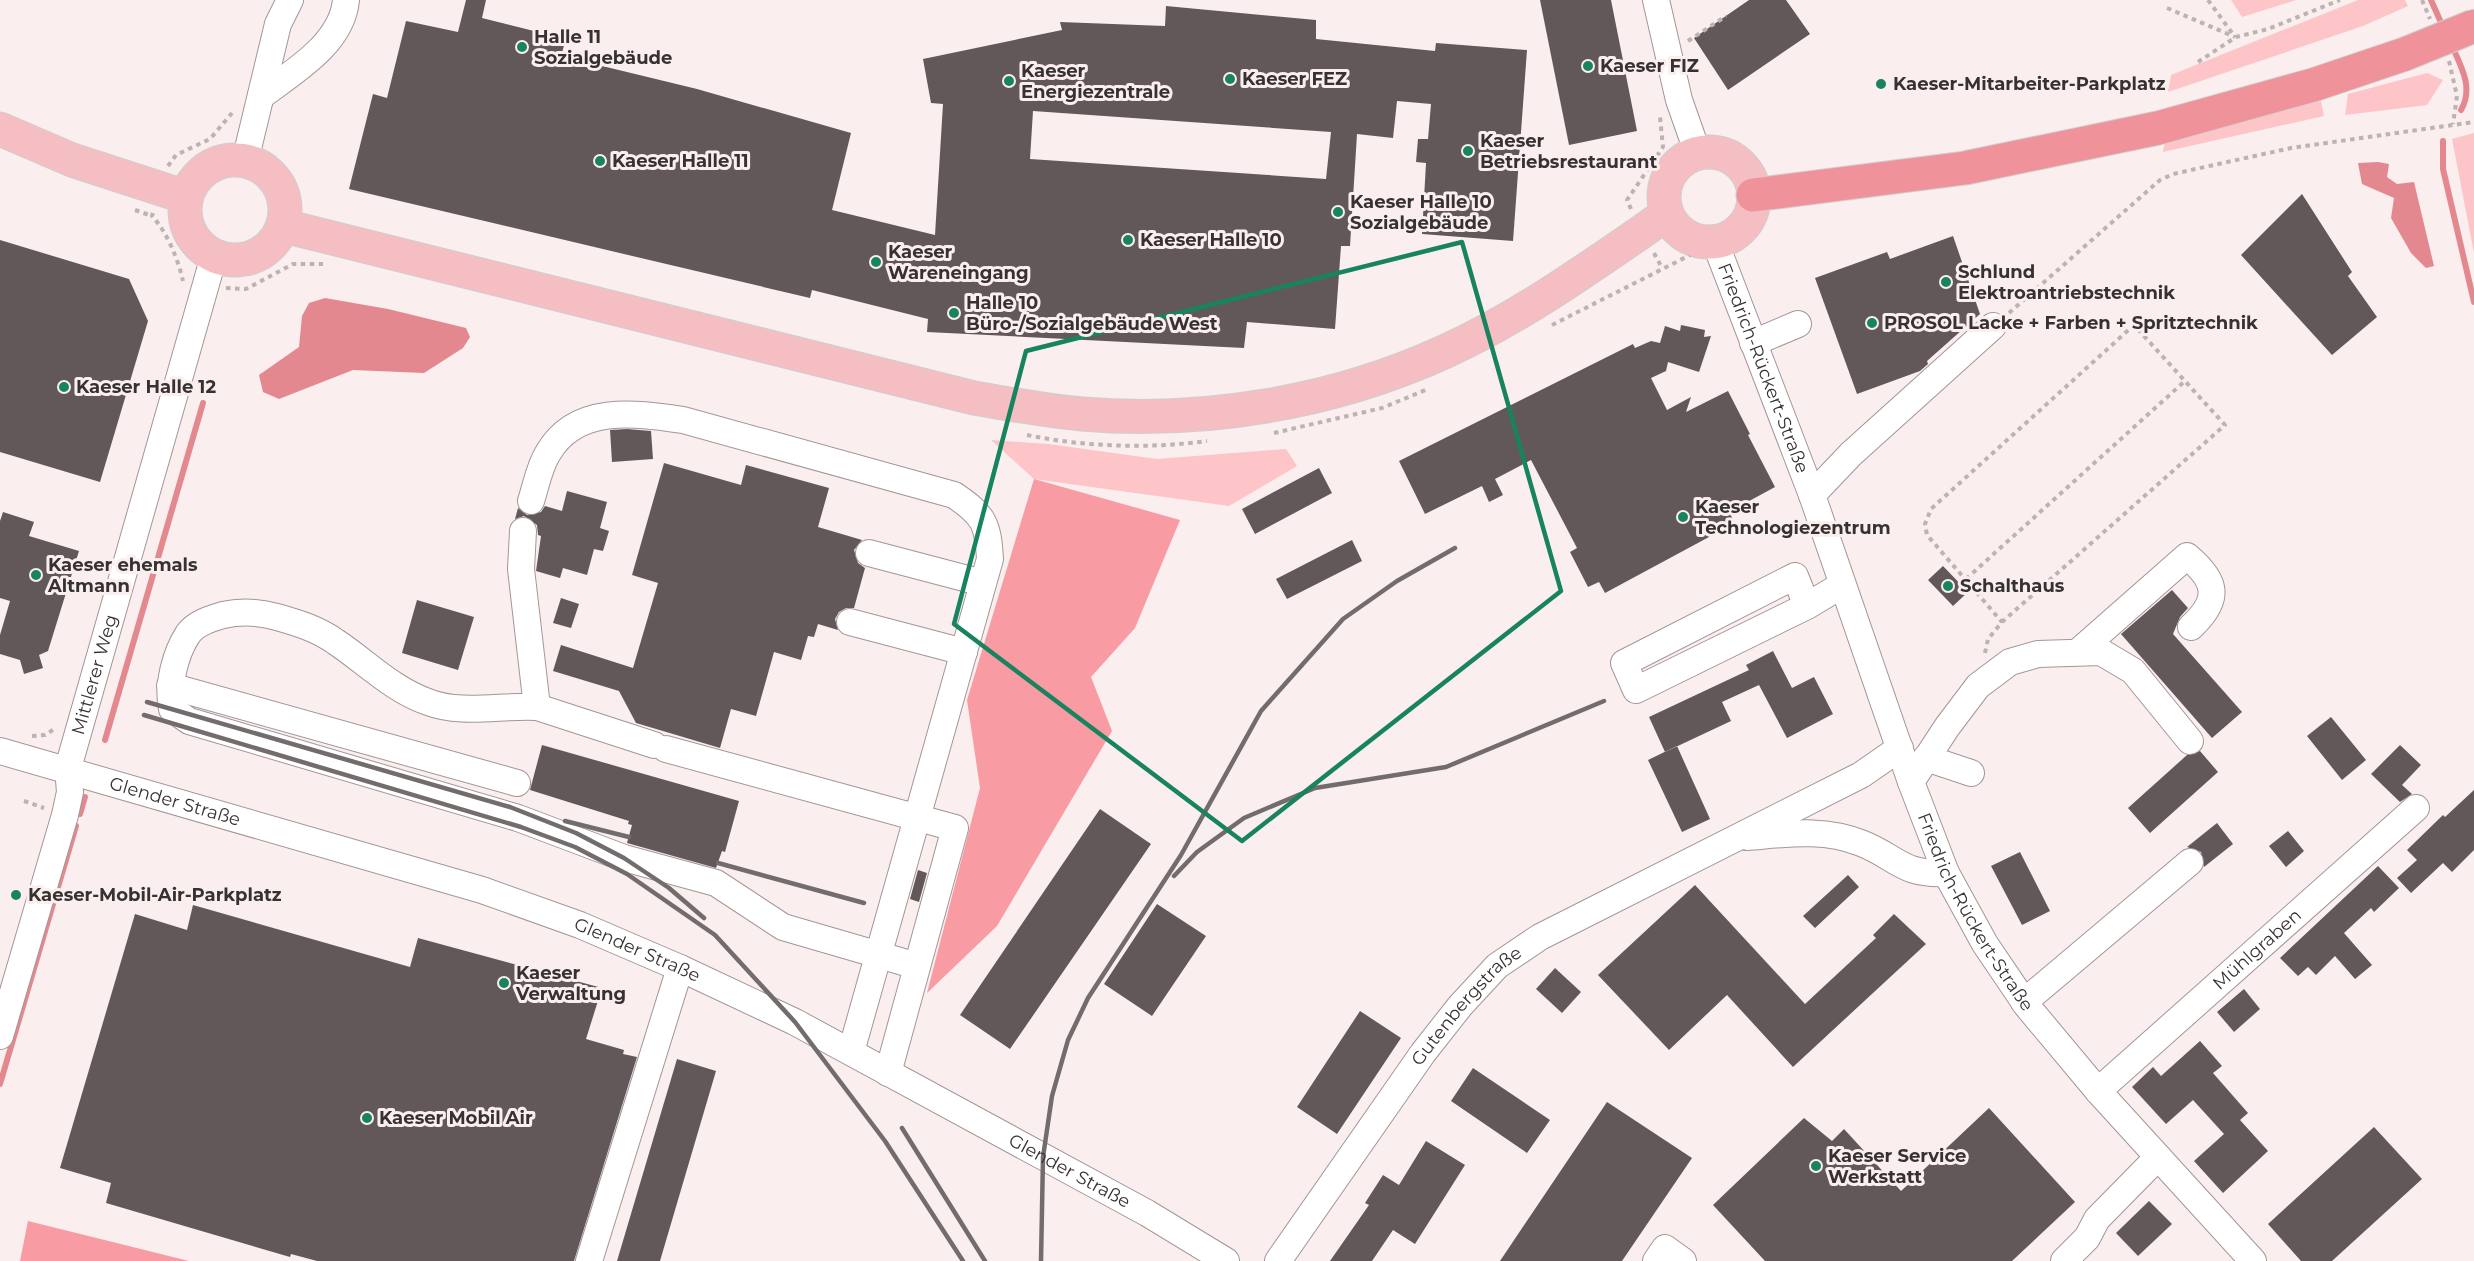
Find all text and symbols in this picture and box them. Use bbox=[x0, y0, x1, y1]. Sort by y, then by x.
place label: Halle 11 Sozialgebäude bbox=[534, 26, 672, 69]
marker: Halle 11 Sozialgebäude bbox=[515, 40, 529, 54]
place label: Kaeser FIZ bbox=[1600, 55, 1699, 77]
marker: Kaeser FIZ bbox=[1581, 59, 1595, 73]
place label: Kaeser Energiezentrale bbox=[1021, 60, 1170, 103]
place label: Kaeser FEZ bbox=[1242, 68, 1347, 90]
marker: Kaeser FEZ bbox=[1223, 72, 1237, 86]
place label: Kaeser-Mitarbeiter-Parkplatz bbox=[1893, 73, 2166, 95]
marker: Kaeser Energiezentrale bbox=[1002, 74, 1016, 88]
marker: Kaeser-Mitarbeiter-Parkplatz bbox=[1874, 77, 1888, 91]
place label: Kaeser Betriebsrestaurant bbox=[1480, 130, 1657, 173]
marker: Kaeser Betriebsrestaurant bbox=[1461, 144, 1475, 158]
place label: Kaeser Halle 11 bbox=[612, 150, 748, 172]
marker: Kaeser Halle 11 bbox=[593, 154, 607, 168]
place label: Kaeser Halle 10 Sozialgebäude bbox=[1350, 191, 1492, 234]
marker: Kaeser Halle 10 Sozialgebäude bbox=[1331, 205, 1345, 219]
place label: Kaeser Halle 10 bbox=[1140, 229, 1282, 251]
marker: Kaeser Halle 10 bbox=[1121, 233, 1135, 247]
place label: Kaeser Wareneingang bbox=[888, 241, 1029, 284]
marker: Kaeser Wareneingang bbox=[869, 255, 883, 269]
street label: Friedrich-Rückert-Straße bbox=[1713, 260, 1814, 476]
place label: Schlund Elektroantriebstechnik bbox=[1958, 261, 2175, 304]
marker: Schlund Elektroantriebstechnik bbox=[1939, 275, 1953, 289]
place label: Halle 10 Büro-/Sozialgebäude West bbox=[966, 292, 1218, 335]
marker: Halle 10 Büro-/Sozialgebäude West bbox=[947, 306, 961, 320]
place label: PROSOL Lacke + Farben + Spritztechnik bbox=[1884, 312, 2258, 334]
marker: PROSOL Lacke + Farben + Spritztechnik bbox=[1865, 316, 1879, 330]
place label: Kaeser Halle 12 bbox=[76, 376, 216, 398]
marker: Kaeser Halle 12 bbox=[57, 380, 71, 394]
place label: Kaeser Technologiezentrum bbox=[1695, 496, 1891, 539]
marker: Kaeser Technologiezentrum bbox=[1676, 510, 1690, 524]
place label: Kaeser ehemals Altmann bbox=[47, 554, 198, 597]
marker: Kaeser ehemals Altmann bbox=[29, 568, 43, 582]
place label: Schalthaus bbox=[1960, 575, 2065, 597]
marker: Schalthaus bbox=[1941, 579, 1955, 593]
street label: Mittlerer Weg bbox=[67, 612, 122, 737]
street label: Glender Straße bbox=[107, 772, 243, 831]
street label: Friedrich-Rückert-Straße bbox=[1913, 810, 2038, 1015]
place label: Kaeser-Mobil-Air-Parkplatz bbox=[28, 884, 282, 906]
marker: Kaeser-Mobil-Air-Parkplatz bbox=[9, 888, 23, 902]
street label: Mühlgraben bbox=[2208, 904, 2306, 995]
street label: Glender Straße bbox=[571, 913, 704, 987]
street label: Gutenbergstraße bbox=[1407, 941, 1526, 1070]
place label: Kaeser Verwaltung bbox=[515, 962, 626, 1005]
marker: Kaeser Verwaltung bbox=[497, 976, 511, 990]
place label: Kaeser Mobil Air bbox=[379, 1107, 533, 1129]
marker: Kaeser Mobil Air bbox=[360, 1111, 374, 1125]
street label: Glender Straße bbox=[1005, 1129, 1134, 1213]
place label: Kaeser Service Werkstatt bbox=[1828, 1145, 1966, 1188]
marker: Kaeser Service Werkstatt bbox=[1809, 1159, 1823, 1173]

